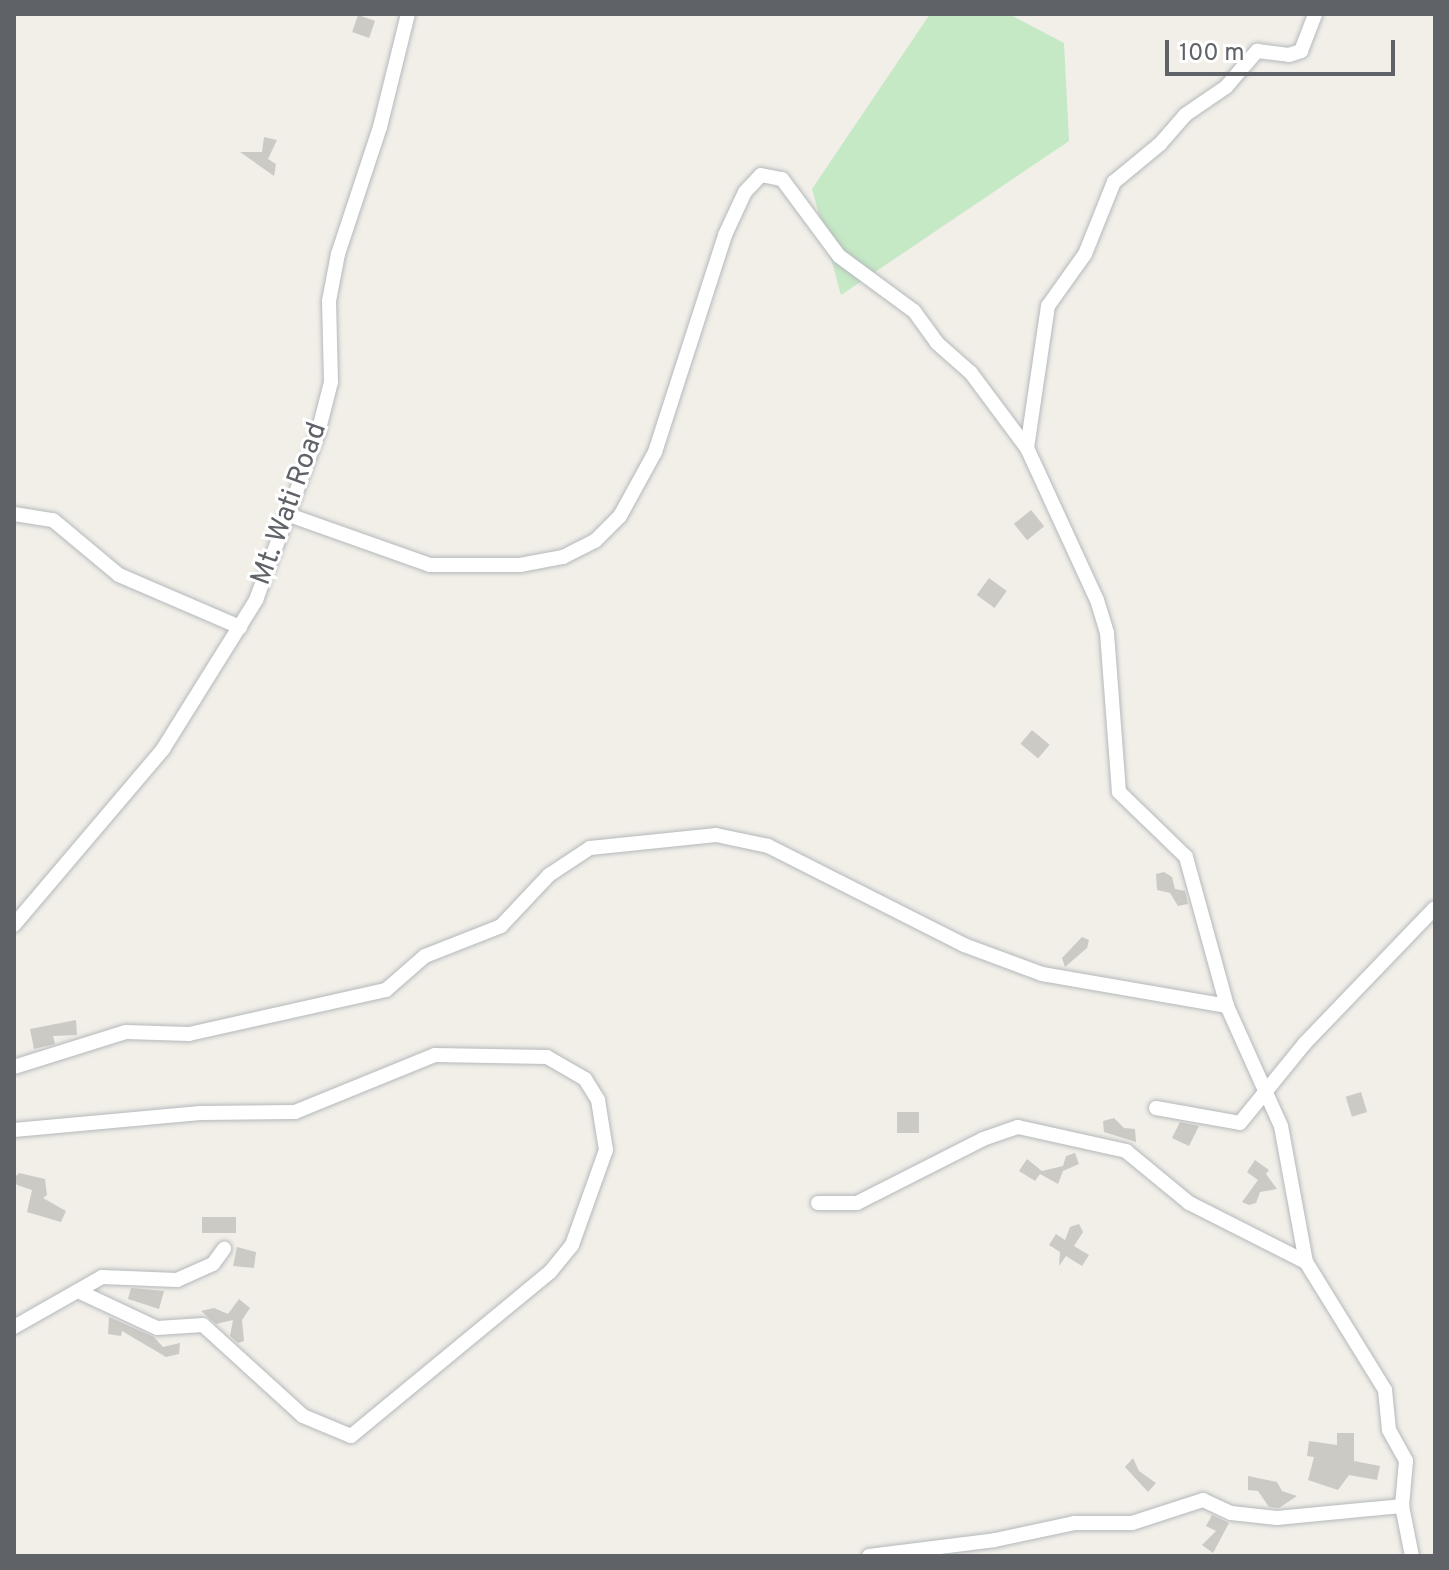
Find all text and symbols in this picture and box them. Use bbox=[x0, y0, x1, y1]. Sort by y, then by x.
scale bar bbox=[1169, 24, 1399, 74]
text: 100 m bbox=[1179, 39, 1245, 69]
street label: Mt. Wati Road bbox=[245, 418, 335, 590]

